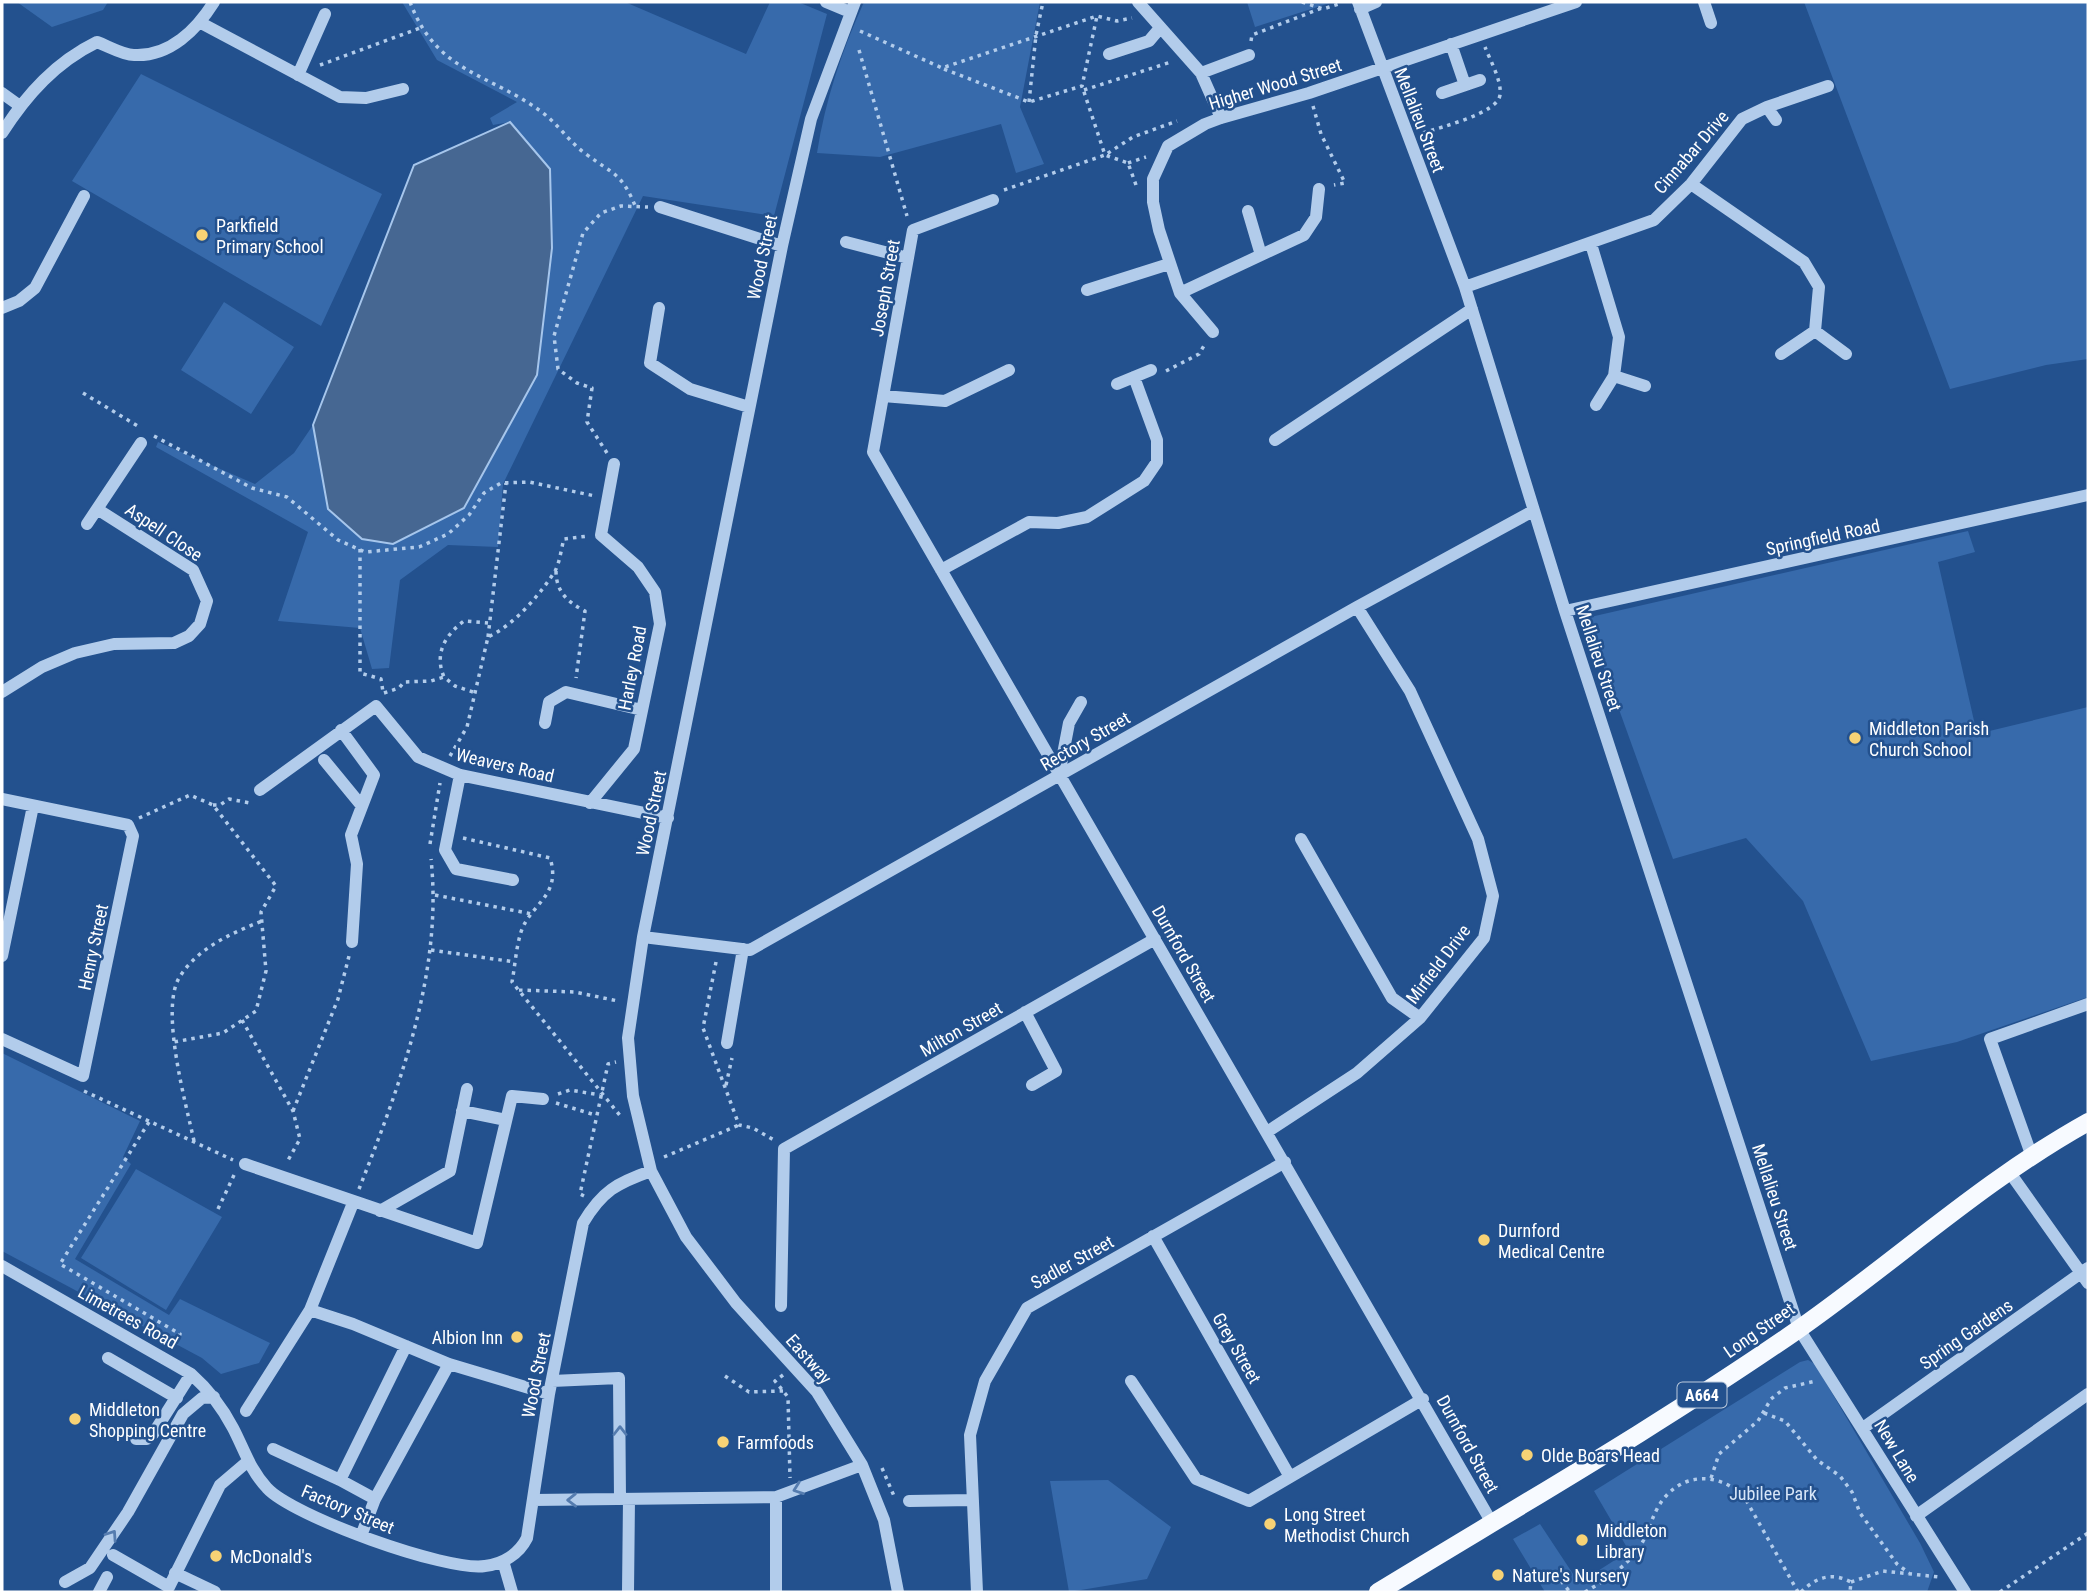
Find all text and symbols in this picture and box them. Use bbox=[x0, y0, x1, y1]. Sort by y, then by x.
street label: Higher Wood Street bbox=[1206, 54, 1344, 114]
street label: Mellalieu Street bbox=[1390, 65, 1450, 175]
street label: Cinnabar Drive bbox=[1649, 106, 1733, 198]
street label: Wood Street bbox=[743, 212, 781, 302]
place label: Parkfield Primary School bbox=[216, 215, 324, 257]
marker: Parkfield Primary School bbox=[194, 227, 210, 243]
street label: Joseph Street bbox=[866, 238, 904, 338]
street label: Aspell Close bbox=[122, 499, 206, 565]
street label: Springfield Road bbox=[1764, 515, 1882, 559]
street label: Mellalieu Street bbox=[1572, 602, 1626, 714]
street label: Harley Road bbox=[614, 624, 650, 712]
street label: Rectory Street bbox=[1036, 707, 1134, 775]
place label: Middleton Parish Church School bbox=[1869, 718, 1989, 760]
marker: Middleton Parish Church School bbox=[1847, 730, 1863, 746]
street label: Weavers Road bbox=[454, 743, 556, 787]
street label: Wood Street bbox=[632, 768, 670, 858]
street label: Henry Street bbox=[74, 902, 112, 992]
street label: Durnford Street bbox=[1148, 902, 1220, 1006]
street label: Mirfield Drive bbox=[1401, 920, 1475, 1008]
street label: Milton Street bbox=[916, 997, 1006, 1061]
street label: Mellalieu Street bbox=[1748, 1141, 1802, 1253]
place label: Durnford Medical Centre bbox=[1498, 1220, 1605, 1262]
street label: Sadler Street bbox=[1027, 1231, 1117, 1293]
marker: Durnford Medical Centre bbox=[1476, 1232, 1492, 1248]
street label: Limetrees Road bbox=[75, 1281, 181, 1353]
street label: Spring Gardens bbox=[1916, 1294, 2016, 1374]
street label: Long Street bbox=[1720, 1298, 1798, 1362]
street label: Grey Street bbox=[1208, 1309, 1266, 1387]
place label: Albion Inn bbox=[432, 1327, 503, 1348]
marker: Albion Inn bbox=[509, 1329, 525, 1345]
street label: Wood Street bbox=[517, 1330, 555, 1420]
street label: Eastway bbox=[782, 1330, 837, 1388]
road number: A664 bbox=[1678, 1382, 1726, 1408]
street label: Durnford Street bbox=[1433, 1391, 1503, 1497]
place label: Middleton Shopping Centre bbox=[89, 1399, 206, 1441]
marker: Middleton Shopping Centre bbox=[67, 1411, 83, 1427]
street label: New Lane bbox=[1870, 1416, 1924, 1486]
one-way arrow bbox=[612, 1425, 628, 1436]
place label: Farmfoods bbox=[737, 1432, 814, 1453]
marker: Farmfoods bbox=[715, 1434, 731, 1450]
place label: Olde Boars Head bbox=[1541, 1445, 1660, 1466]
marker: Olde Boars Head bbox=[1519, 1447, 1535, 1463]
street label: Factory Street bbox=[298, 1480, 398, 1538]
one-way arrow bbox=[793, 1481, 805, 1495]
park label: Jubilee Park bbox=[1729, 1483, 1817, 1504]
one-way arrow bbox=[567, 1492, 578, 1507]
place label: Long Street Methodist Church bbox=[1284, 1504, 1410, 1546]
marker: Long Street Methodist Church bbox=[1262, 1516, 1278, 1532]
place label: Middleton Library bbox=[1596, 1520, 1667, 1562]
one-way arrow bbox=[104, 1530, 116, 1543]
marker: Middleton Library bbox=[1574, 1532, 1590, 1548]
place label: McDonald's bbox=[230, 1546, 312, 1567]
marker: McDonald's bbox=[208, 1548, 224, 1564]
place label: Nature's Nursery bbox=[1512, 1565, 1630, 1586]
marker: Nature's Nursery bbox=[1490, 1567, 1506, 1583]

